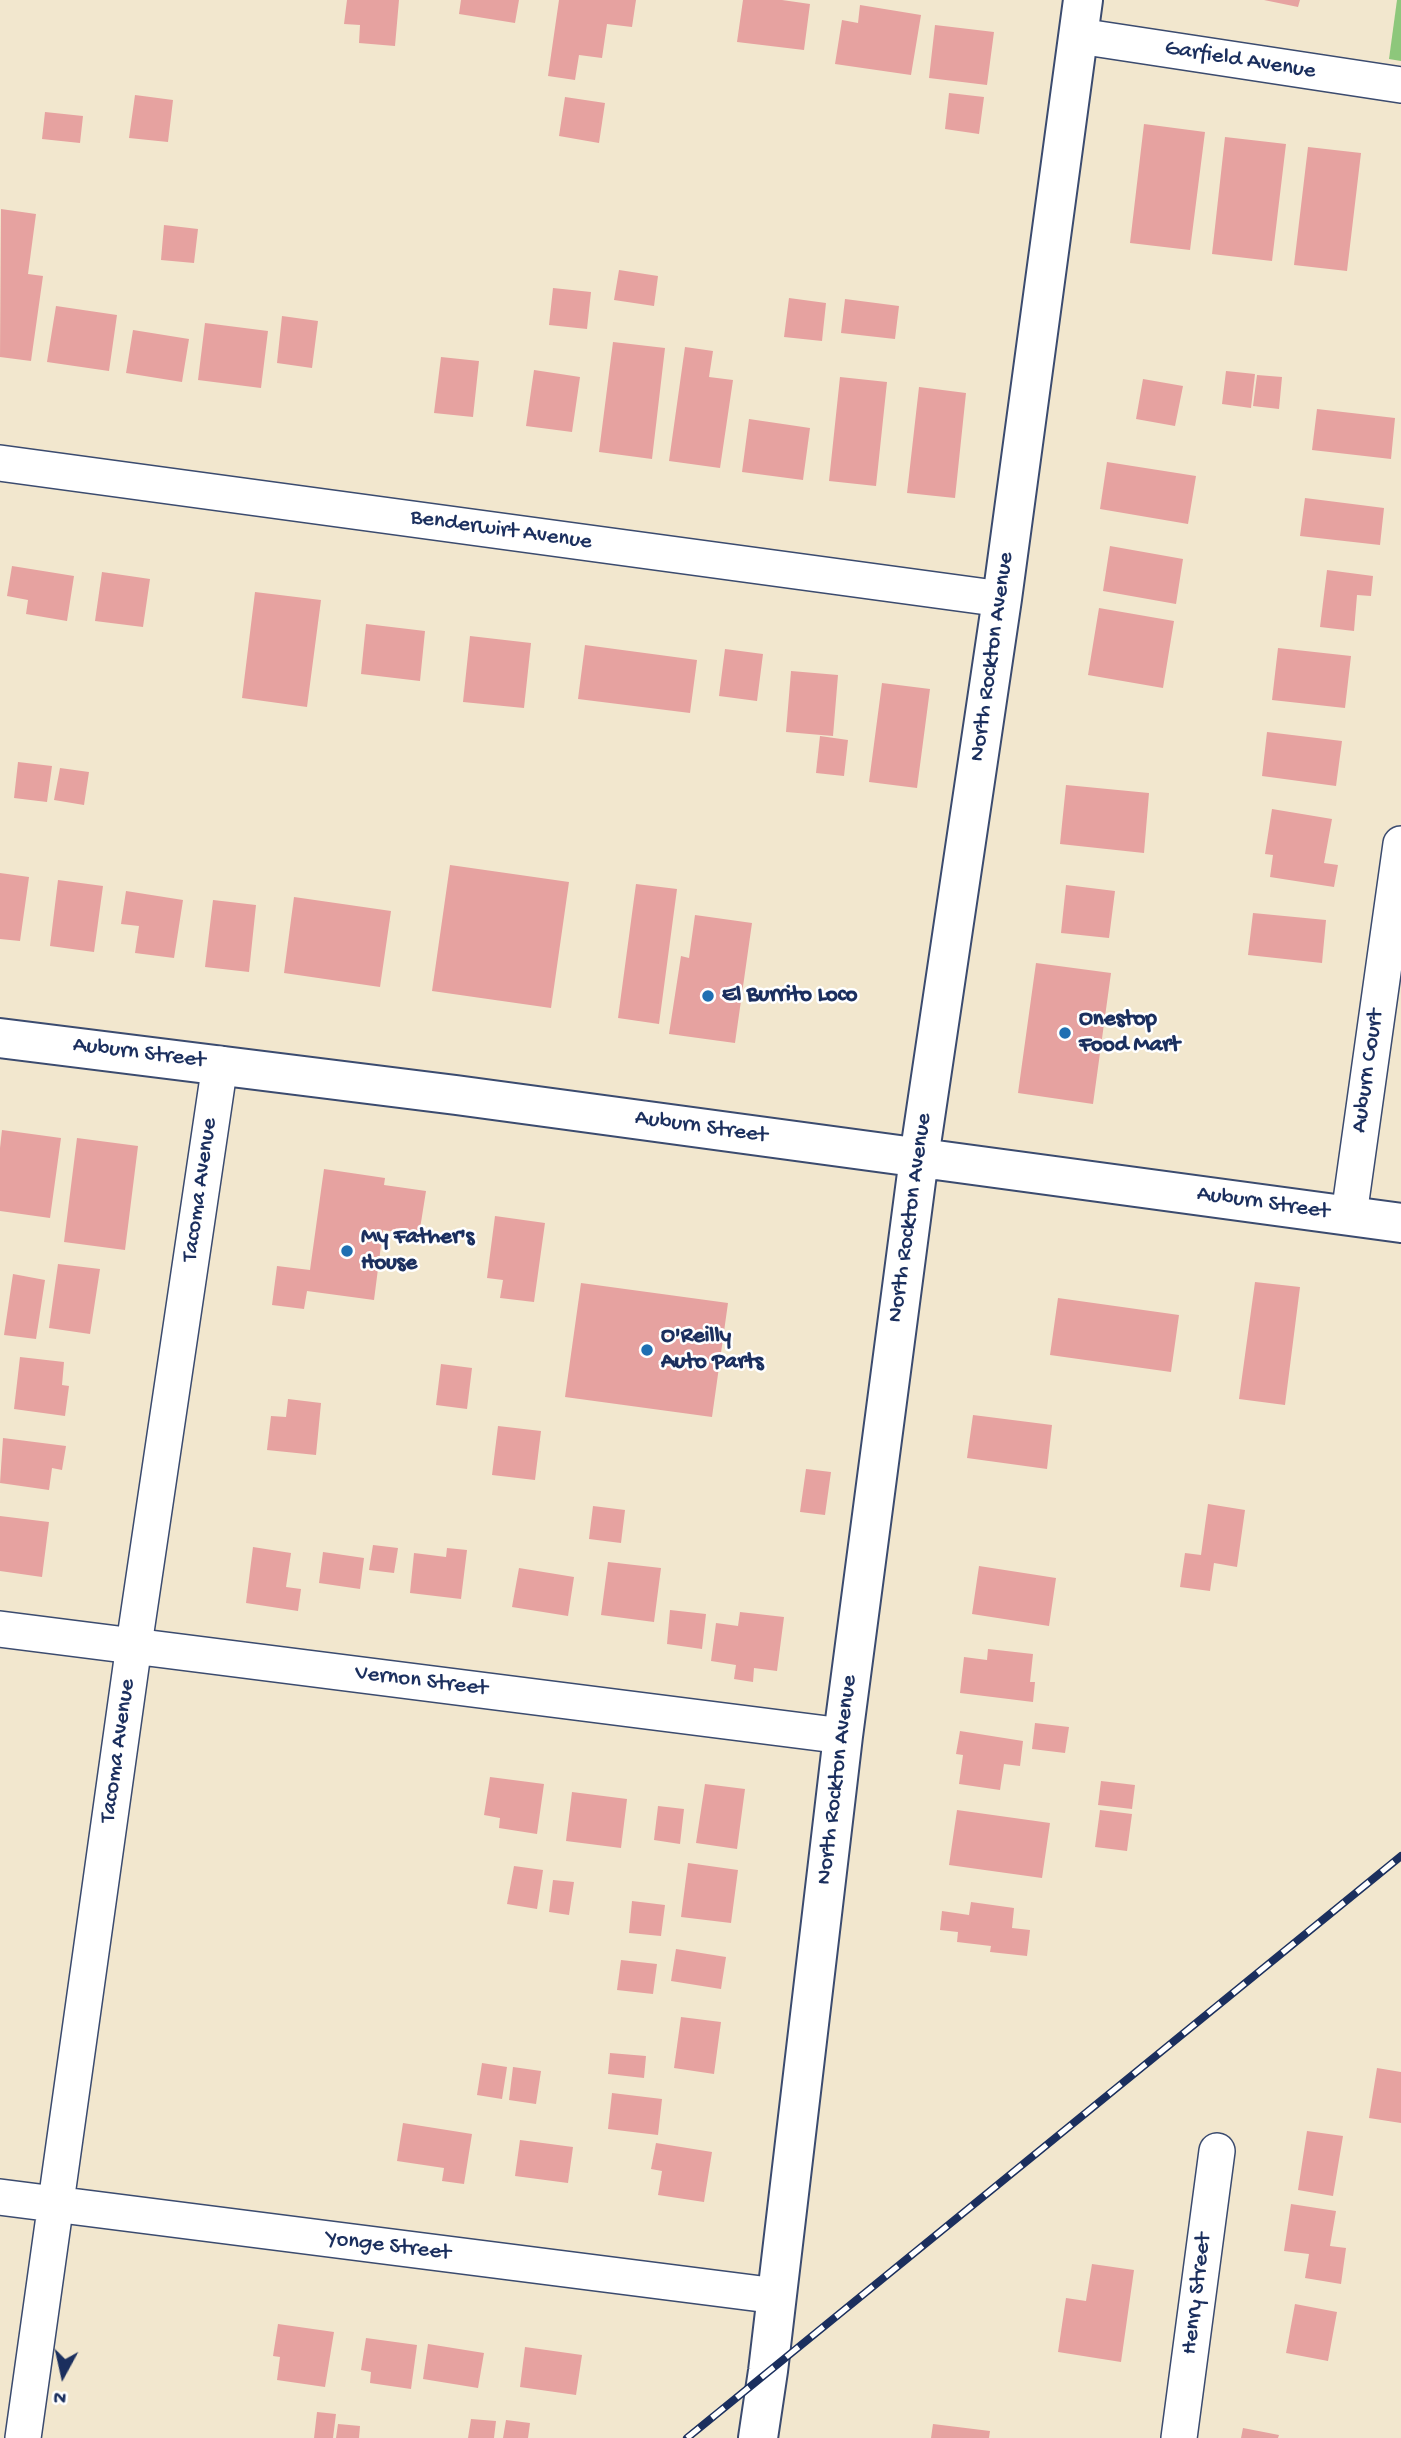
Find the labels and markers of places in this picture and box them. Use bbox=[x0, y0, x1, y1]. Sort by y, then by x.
place label: El Burrito Loco bbox=[722, 982, 858, 1010]
marker: El Burrito Loco bbox=[700, 988, 716, 1004]
place label: Onestop Food Mart bbox=[1079, 1006, 1180, 1060]
marker: Onestop Food Mart bbox=[1057, 1025, 1073, 1041]
place label: My Father's House bbox=[361, 1224, 474, 1278]
marker: My Father's House bbox=[339, 1243, 355, 1259]
place label: O'Reilly Auto Parts bbox=[661, 1323, 764, 1377]
marker: O'Reilly Auto Parts bbox=[639, 1342, 655, 1358]

